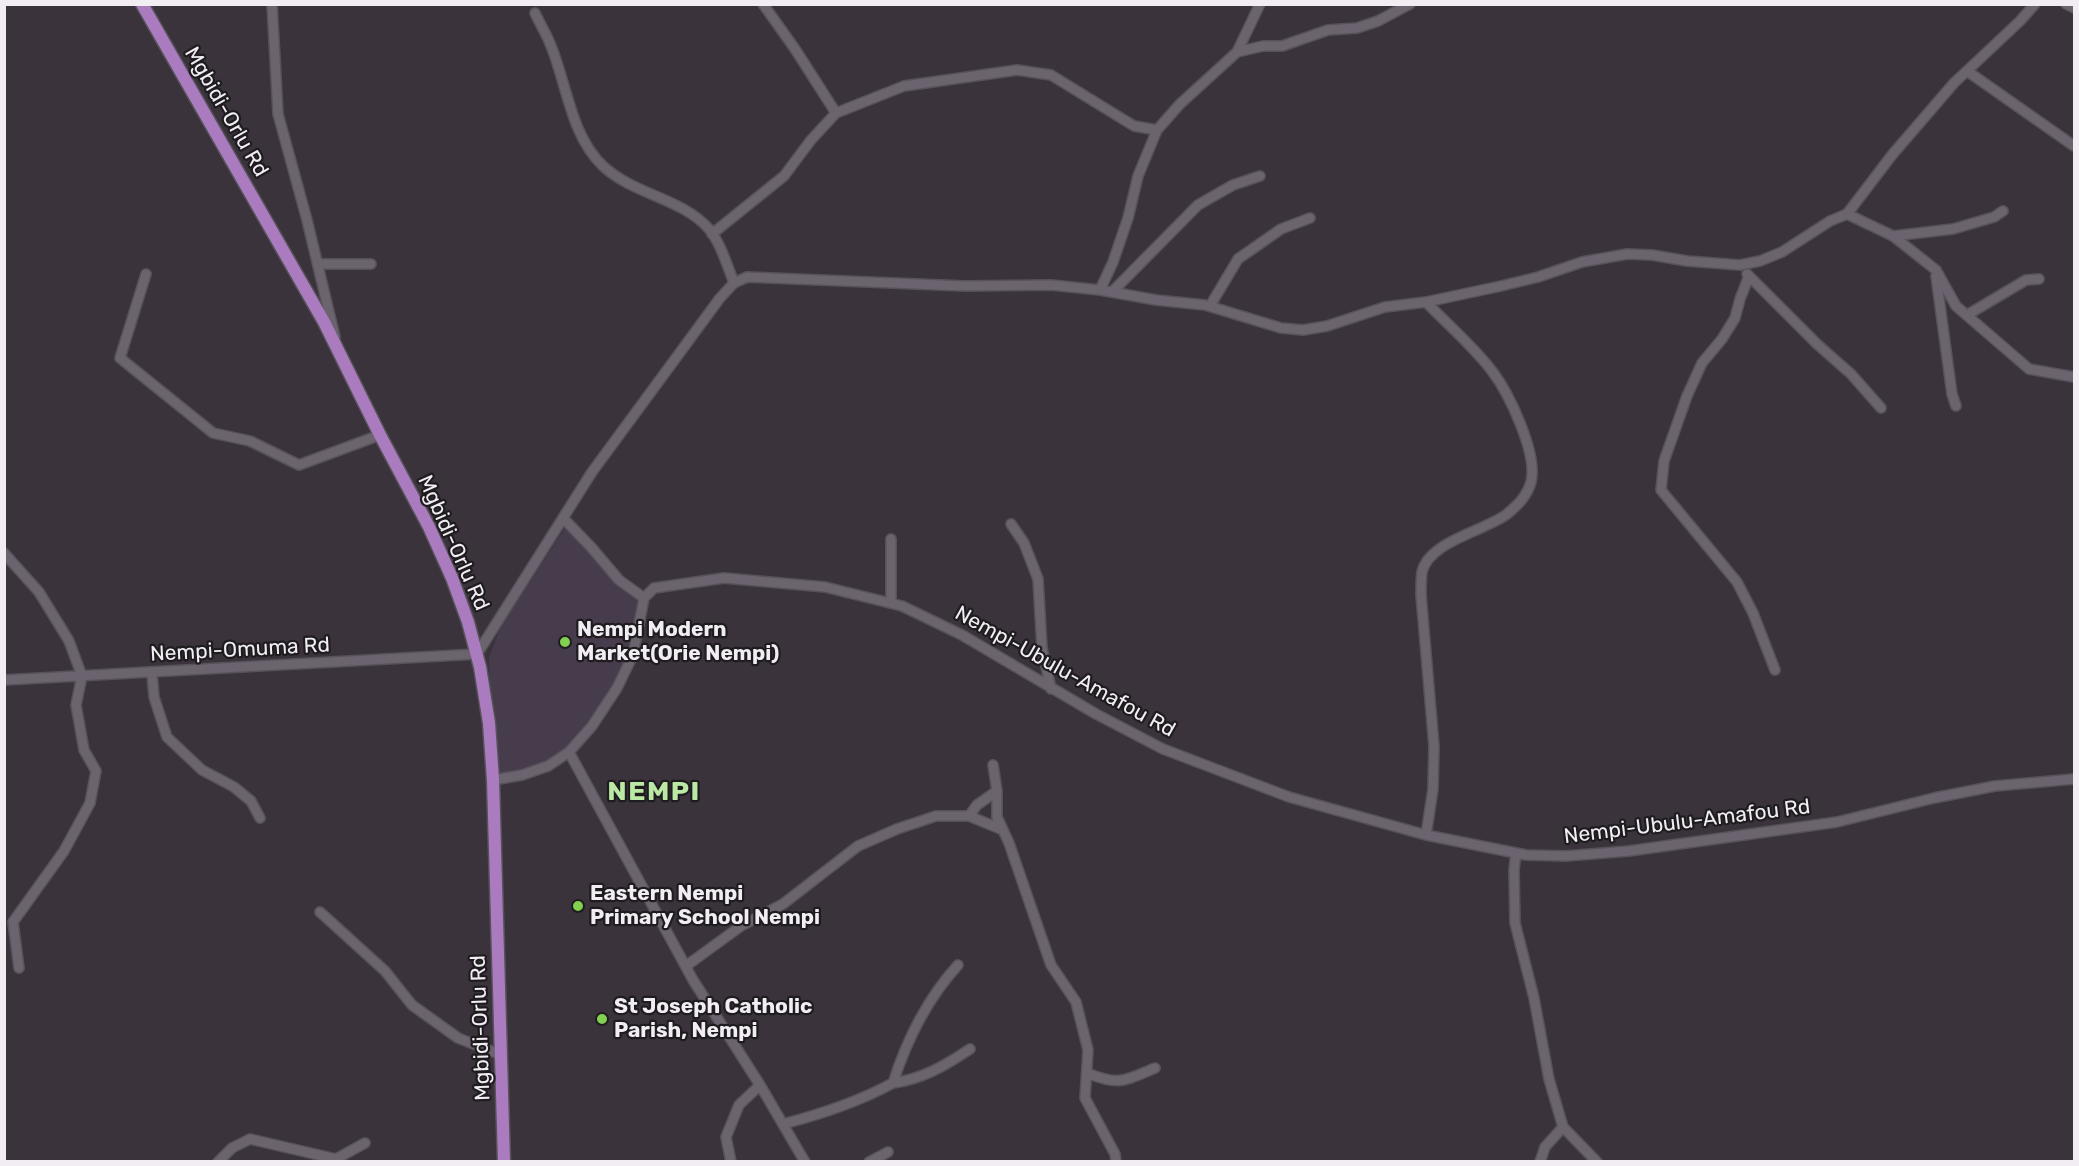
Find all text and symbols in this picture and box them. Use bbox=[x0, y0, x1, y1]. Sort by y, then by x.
street label: Mgbidi-Orlu Rd bbox=[179, 43, 273, 181]
street label: Mgbidi-Orlu Rd bbox=[412, 471, 494, 615]
street label: Nempi-Ubulu-Amafou Rd bbox=[950, 601, 1180, 743]
place label: Nempi Modern Market(Orie Nempi) bbox=[577, 617, 779, 667]
street label: Nempi-Omuma Rd bbox=[150, 633, 330, 667]
marker: Nempi Modern Market(Orie Nempi) bbox=[558, 635, 572, 649]
district label: NEMPI bbox=[607, 776, 701, 808]
street label: Nempi-Ubulu-Amafou Rd bbox=[1562, 794, 1812, 850]
place label: Eastern Nempi Primary School Nempi bbox=[590, 881, 820, 931]
marker: Eastern Nempi Primary School Nempi bbox=[571, 899, 585, 913]
street label: Mgbidi-Orlu Rd bbox=[466, 955, 496, 1101]
place label: St Joseph Catholic Parish, Nempi bbox=[614, 994, 812, 1044]
marker: St Joseph Catholic Parish, Nempi bbox=[595, 1012, 609, 1026]

